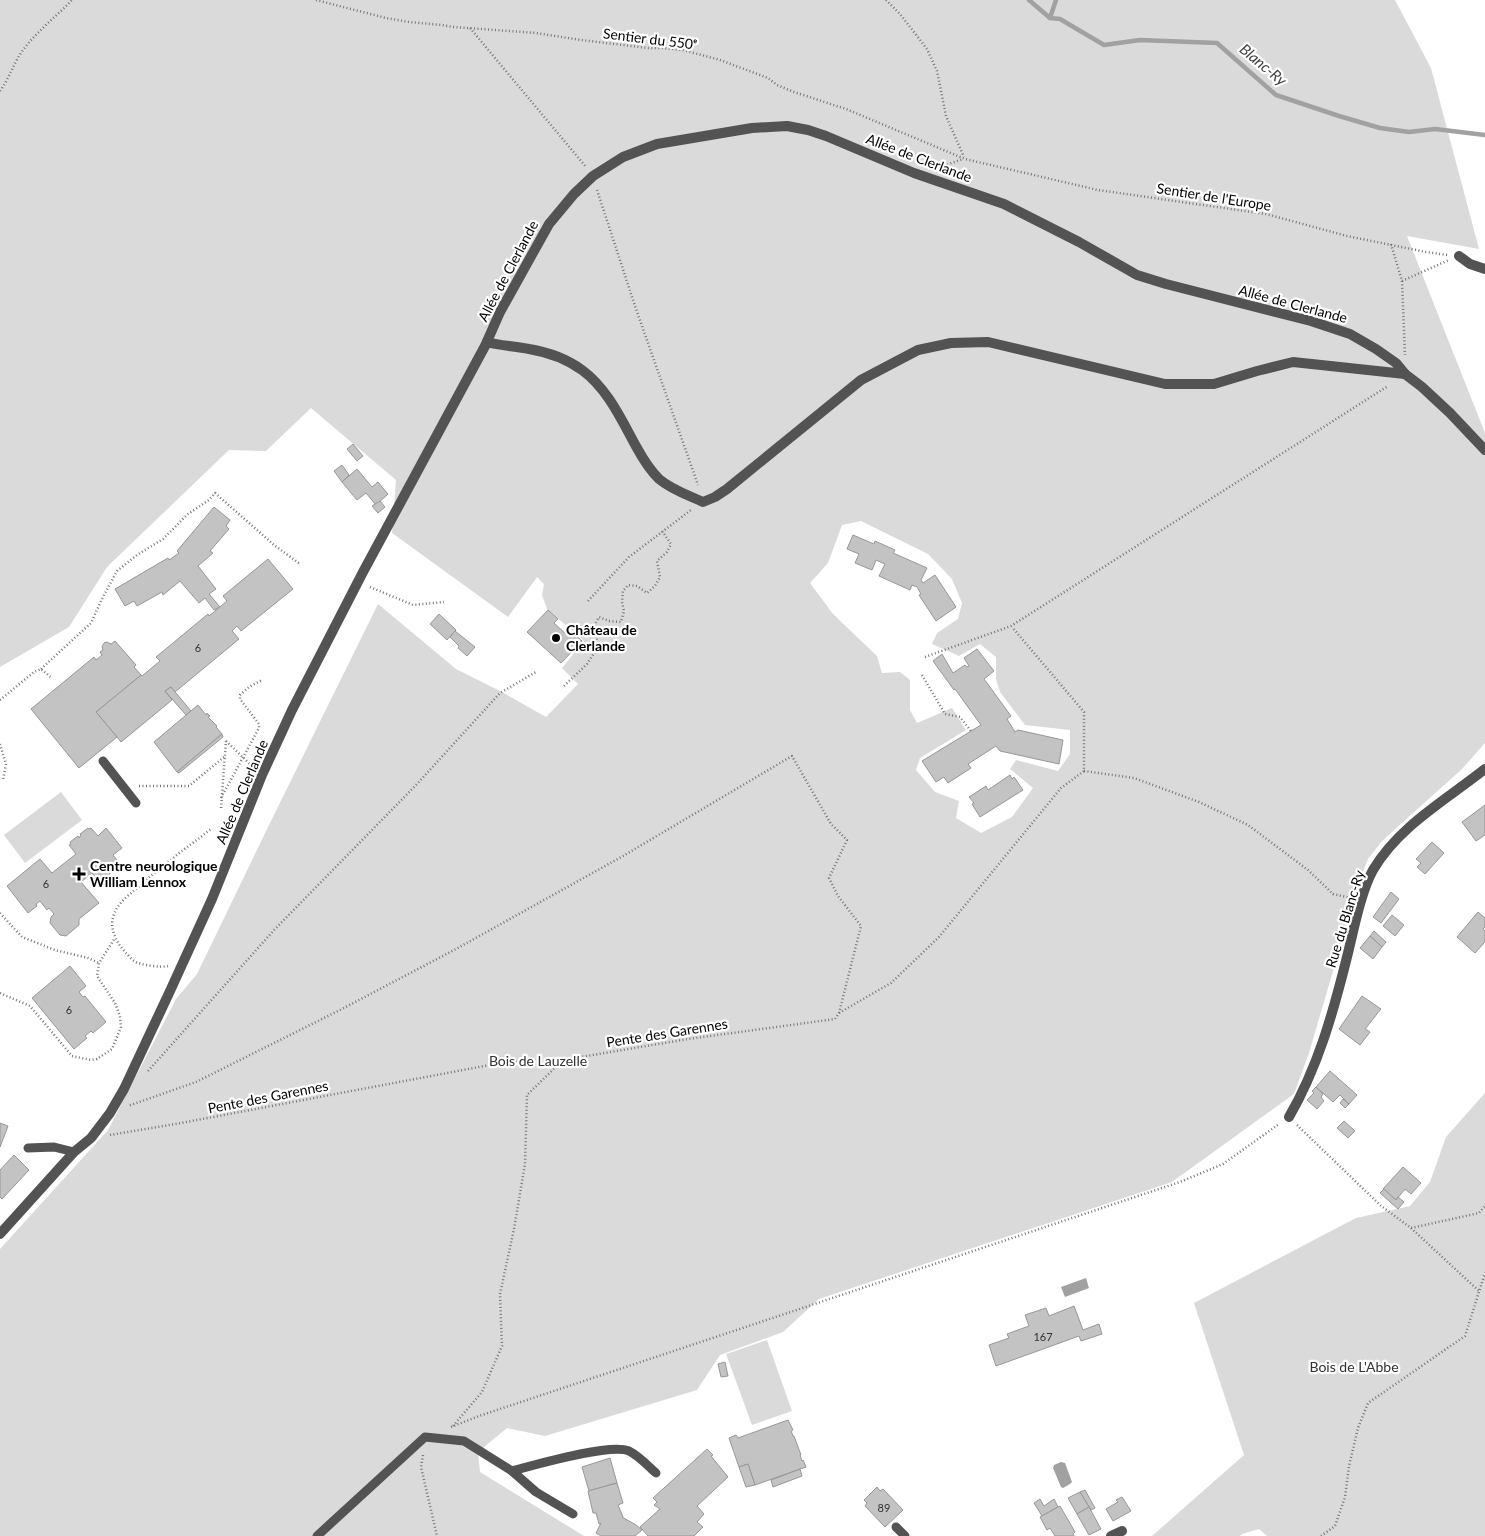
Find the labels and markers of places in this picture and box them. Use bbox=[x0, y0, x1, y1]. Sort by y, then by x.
place label: Château de Clerlande bbox=[566, 621, 637, 654]
marker: Château de Clerlande bbox=[550, 632, 562, 644]
place label: Centre neurologique William Lennox bbox=[90, 857, 218, 890]
marker: Centre neurologique William Lennox bbox=[72, 867, 86, 881]

